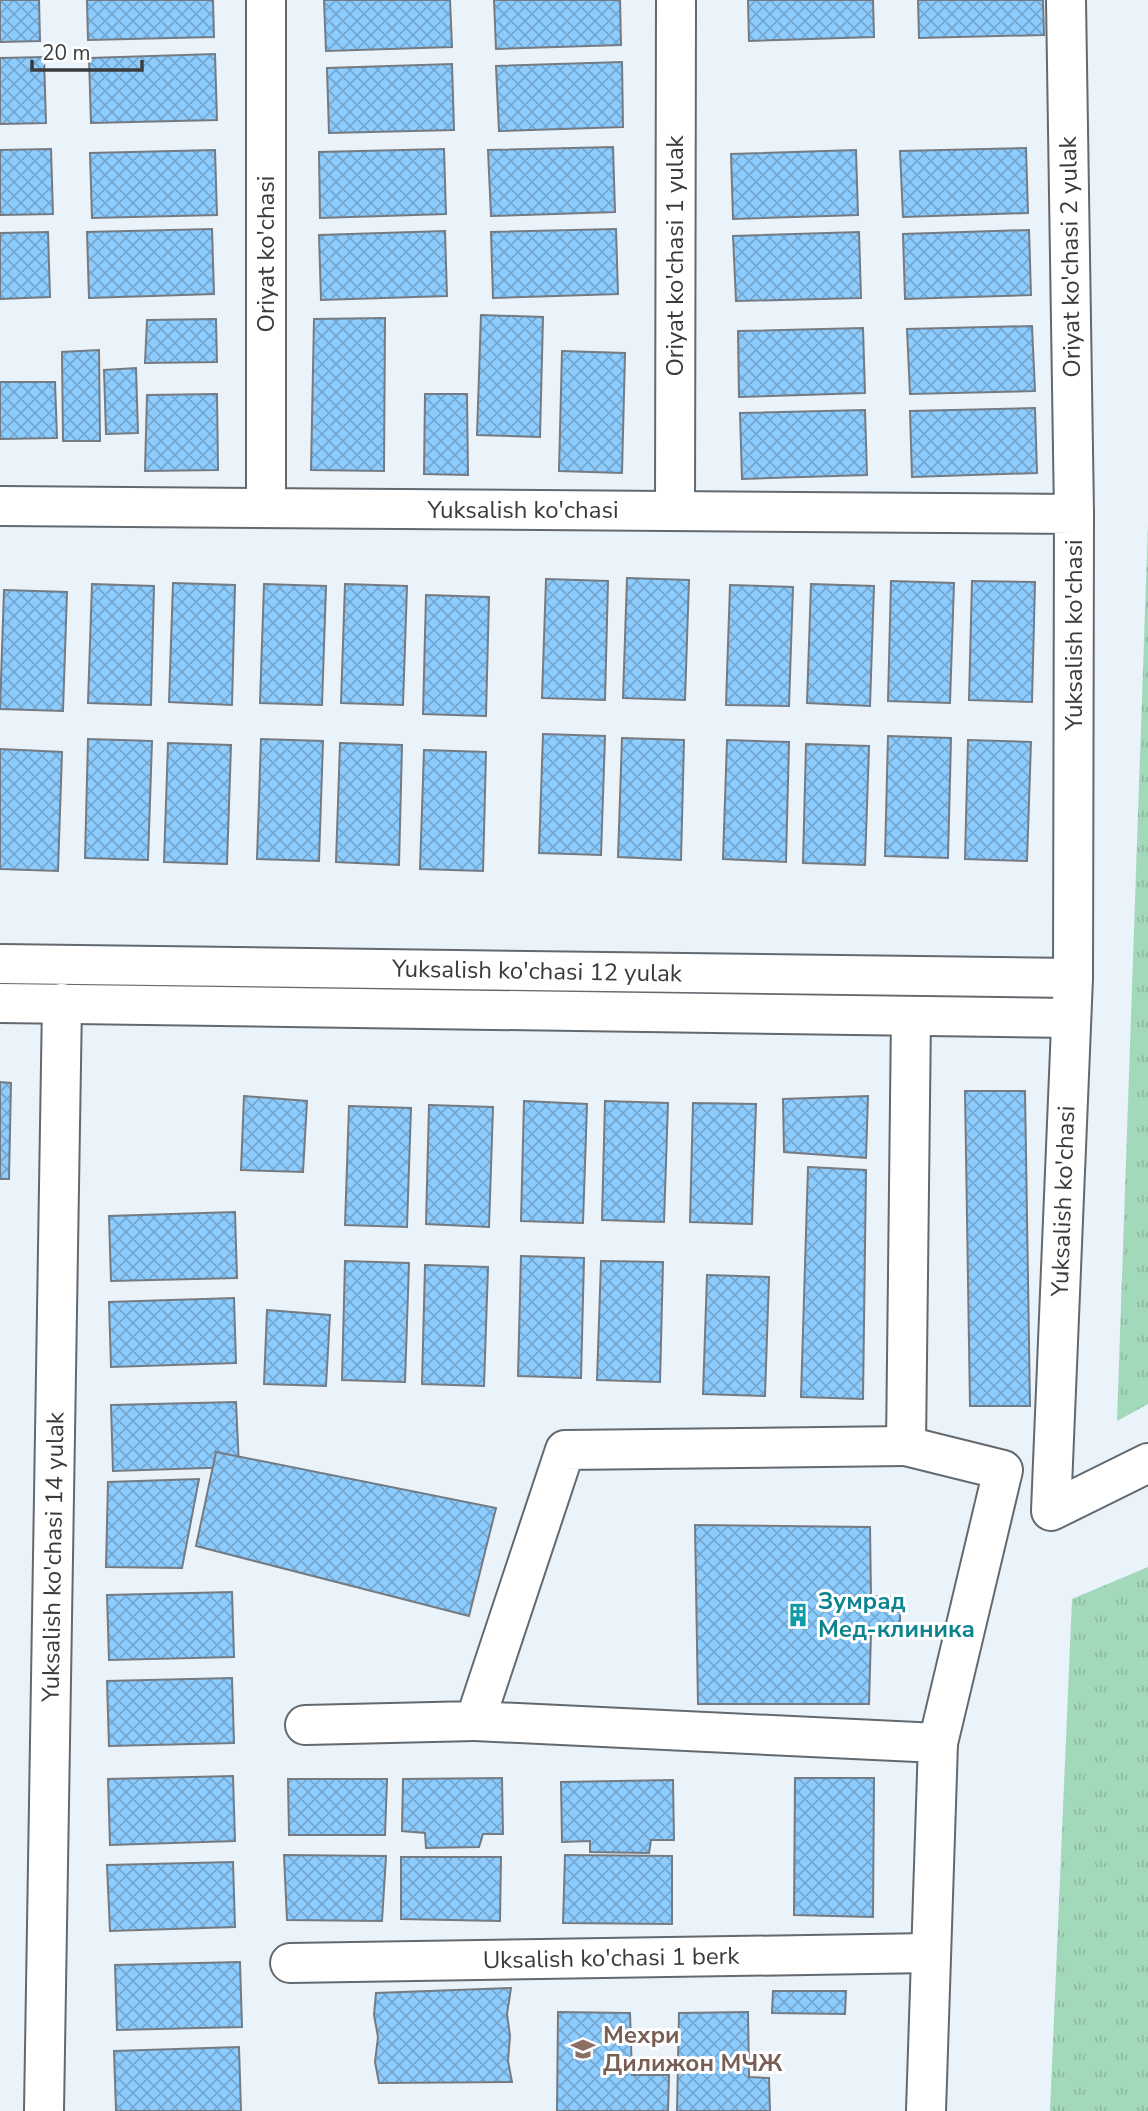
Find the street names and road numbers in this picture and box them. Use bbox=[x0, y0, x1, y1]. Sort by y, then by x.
street label: Oriyat ko'chasi 1 yulak bbox=[659, 134, 691, 377]
street label: Oriyat ko'chasi 2 yulak bbox=[1052, 135, 1088, 378]
street label: Oriyat ko'chasi bbox=[250, 176, 282, 332]
street label: Yuksalish ko'chasi bbox=[426, 494, 619, 526]
street label: Yuksalish ko'chasi bbox=[1058, 539, 1090, 732]
street label: Yuksalish ko'chasi 12 yulak bbox=[391, 952, 683, 990]
street label: Yuksalish ko'chasi bbox=[1044, 1105, 1082, 1298]
street label: Yuksalish ko'chasi 14 yulak bbox=[34, 1411, 72, 1703]
street label: Uksalish ko'chasi 1 berk bbox=[482, 1940, 741, 1976]

